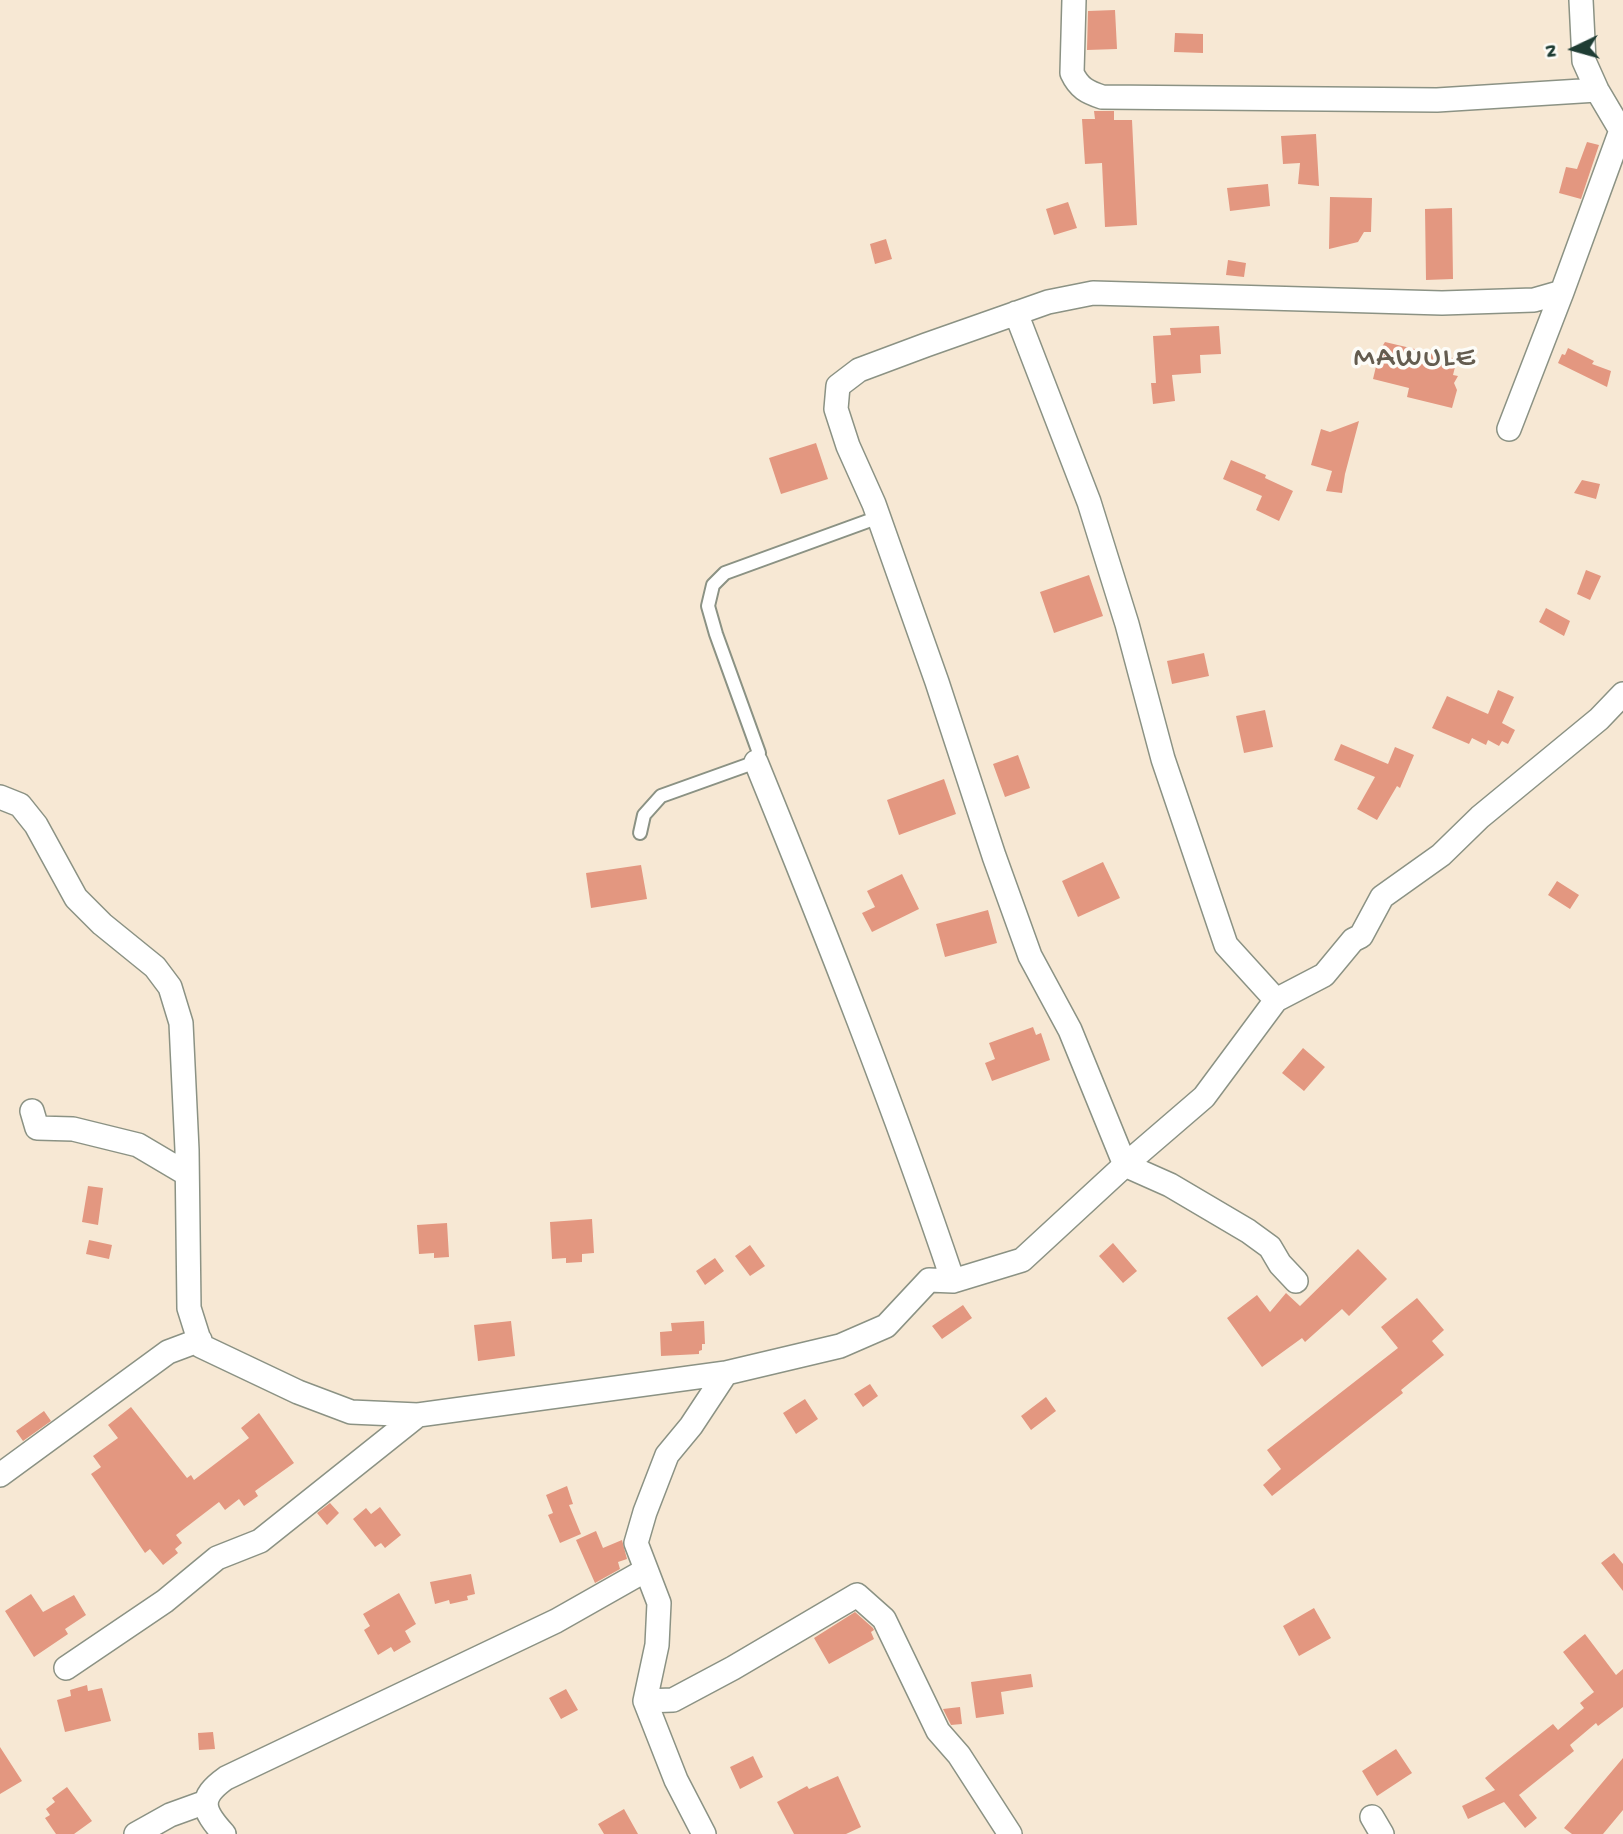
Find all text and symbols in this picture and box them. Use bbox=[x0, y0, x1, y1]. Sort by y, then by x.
north arrow bbox=[1539, 14, 1609, 84]
text: N bbox=[1541, 44, 1565, 58]
district label: MAWULE bbox=[1354, 342, 1476, 378]

